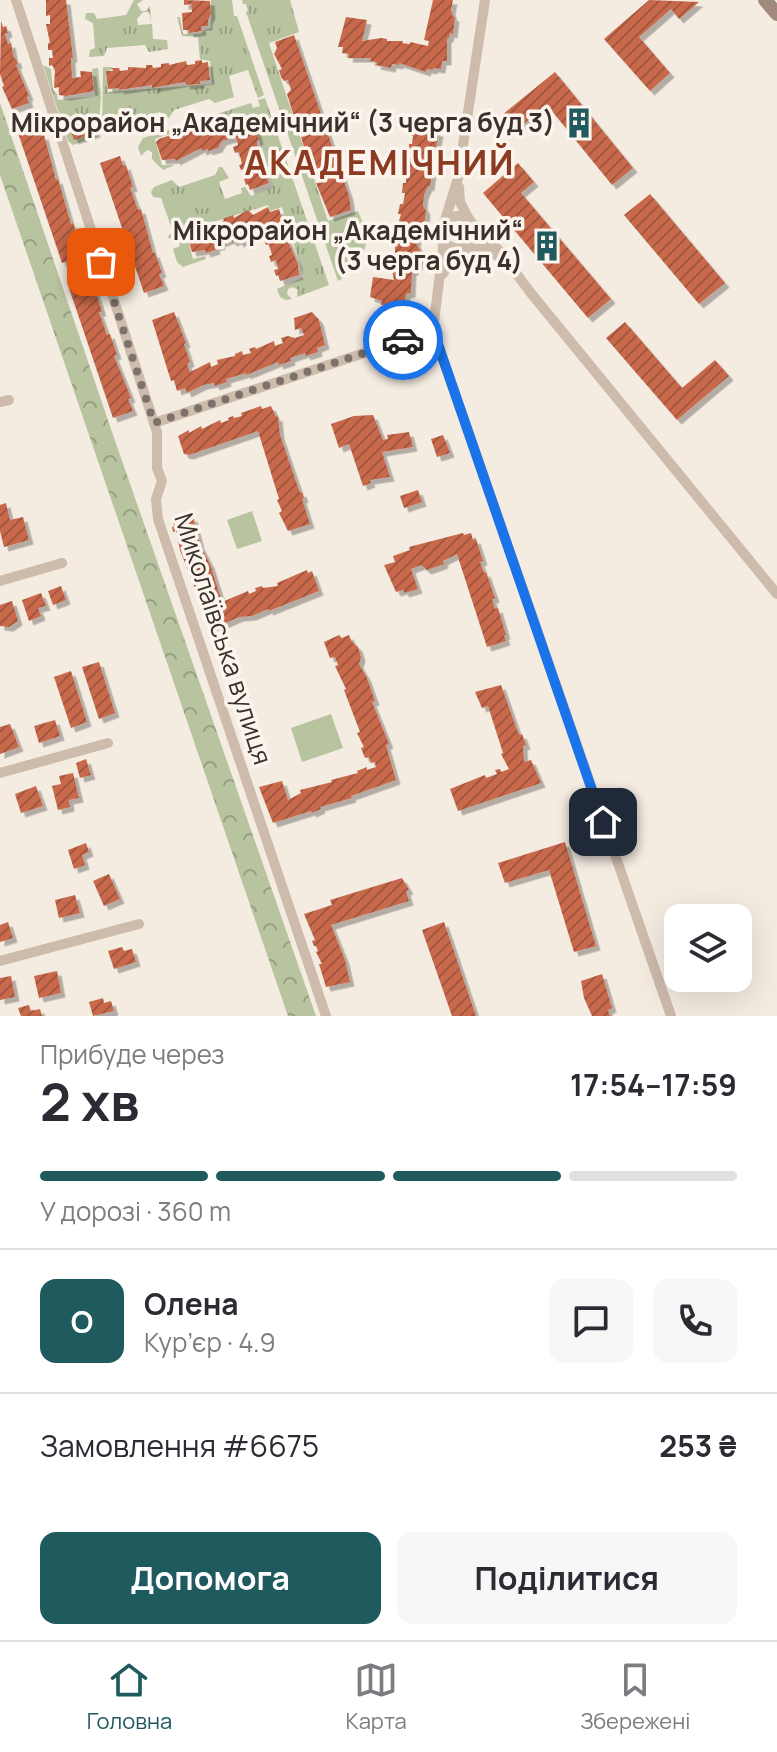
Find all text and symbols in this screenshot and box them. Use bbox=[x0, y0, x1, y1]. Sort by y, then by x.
place label: Мікрорайон „Академічний“ (3 черга буд 3) bbox=[11, 104, 555, 140]
building icon: Мікрорайон „Академічний“ (3 черга буд 3) bbox=[562, 106, 596, 140]
district label: АКАДЕМІЧНИЙ bbox=[244, 139, 516, 185]
place label: Мікрорайон „Академічний“ (3 черга буд 4) bbox=[173, 212, 523, 278]
pin bbox=[67, 228, 135, 296]
building icon: Мікрорайон „Академічний“ (3 черга буд 4) bbox=[530, 229, 564, 263]
icon: bag bbox=[79, 240, 123, 284]
courier bbox=[363, 300, 443, 380]
icon: car bbox=[381, 318, 425, 362]
street label: Миколаївська вулиця bbox=[166, 508, 282, 769]
pin bbox=[569, 788, 637, 856]
icon: home bbox=[581, 800, 625, 844]
map controls bbox=[664, 904, 752, 992]
button: layers bbox=[664, 904, 752, 992]
text: Прибуде через bbox=[40, 1036, 225, 1072]
text: 17:54–17:59 bbox=[570, 1064, 737, 1105]
text: 2 хв bbox=[40, 1066, 139, 1137]
text: У дорозі · 360 m bbox=[40, 1193, 231, 1229]
button: chat bbox=[549, 1279, 633, 1363]
button: phone bbox=[653, 1279, 737, 1363]
text: Олена bbox=[144, 1283, 239, 1324]
text: О bbox=[71, 1301, 93, 1342]
text: Кур’єр · 4.9 bbox=[144, 1324, 276, 1360]
text: Замовлення #6675 bbox=[40, 1425, 319, 1466]
text: 253 ₴ bbox=[659, 1425, 737, 1466]
button: Допомога bbox=[40, 1532, 381, 1624]
button: Поділитися bbox=[397, 1532, 737, 1624]
tab: Головна bbox=[87, 1658, 172, 1736]
tab: Карта bbox=[346, 1658, 407, 1736]
tab: Збережені bbox=[580, 1658, 690, 1736]

